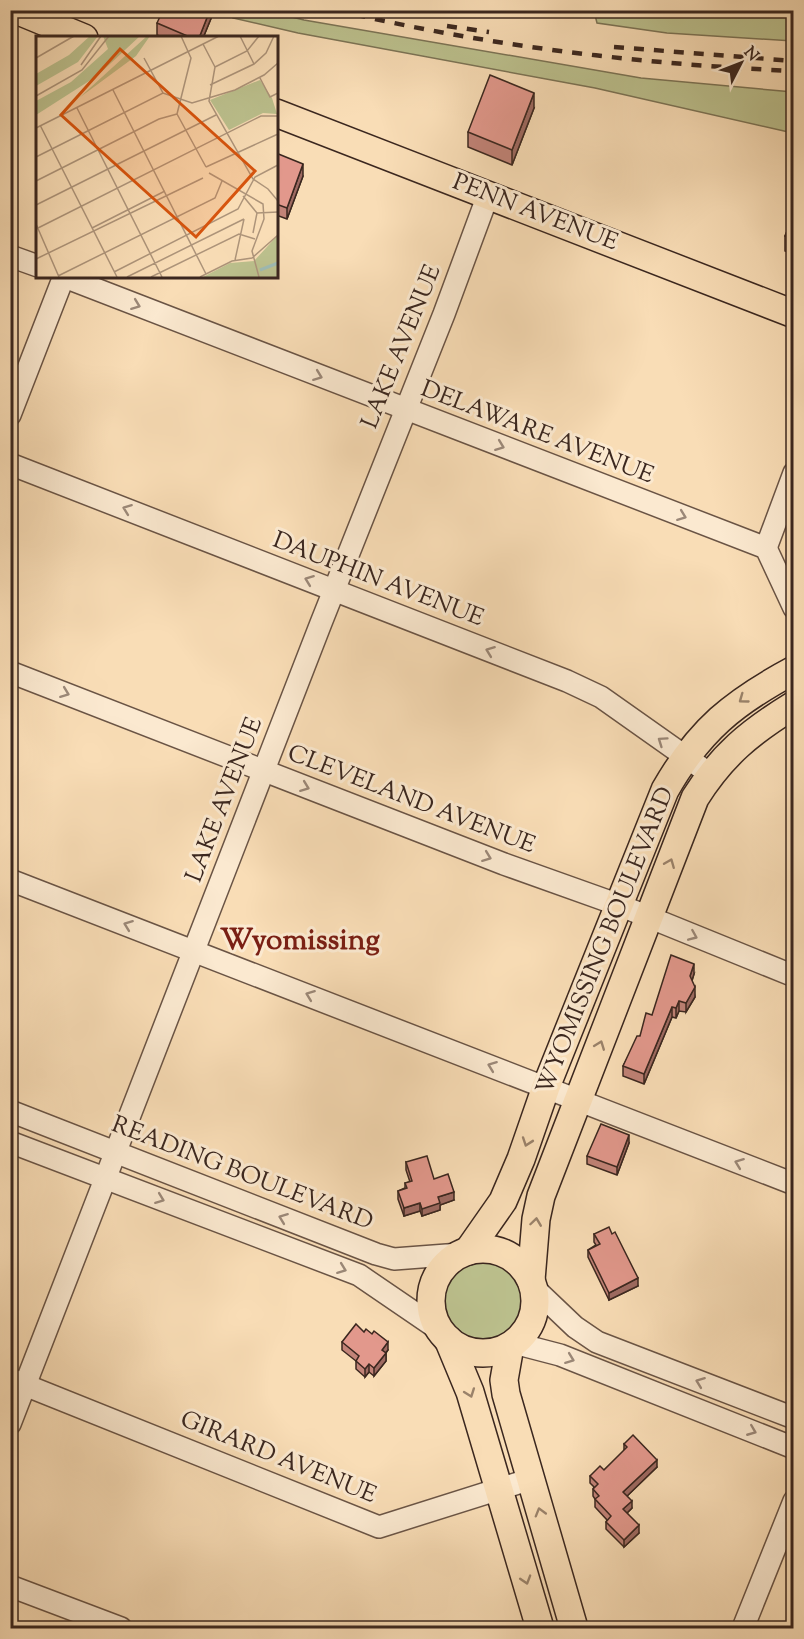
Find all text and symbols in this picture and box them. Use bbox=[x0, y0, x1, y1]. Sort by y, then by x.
north arrow bbox=[711, 33, 771, 93]
inset map bbox=[36, 36, 278, 278]
text: N bbox=[737, 42, 763, 67]
street label: PENN AVENUE bbox=[447, 166, 623, 260]
street label: LAKE AVENUE bbox=[354, 259, 451, 434]
one-way arrow bbox=[130, 298, 141, 310]
one-way arrow bbox=[312, 368, 322, 381]
street label: DELAWARE AVENUE bbox=[416, 373, 659, 493]
one-way arrow bbox=[493, 439, 504, 451]
one-way arrow bbox=[122, 504, 133, 516]
one-way arrow bbox=[676, 508, 686, 521]
street label: DAUPHIN AVENUE bbox=[268, 524, 489, 636]
one-way arrow bbox=[304, 575, 315, 587]
one-way arrow bbox=[486, 646, 497, 658]
one-way arrow bbox=[59, 686, 70, 698]
one-way arrow bbox=[738, 692, 749, 703]
street label: LAKE AVENUE bbox=[178, 712, 272, 887]
street label: CLEVELAND AVENUE bbox=[282, 737, 540, 863]
one-way arrow bbox=[658, 737, 669, 748]
one-way arrow bbox=[299, 780, 310, 792]
street label: WYOMISSING BOULEVARD bbox=[529, 782, 683, 1100]
one-way arrow bbox=[481, 850, 492, 863]
one-way arrow bbox=[663, 858, 675, 869]
one-way arrow bbox=[123, 920, 134, 932]
district label: Wyomissing bbox=[220, 920, 380, 963]
one-way arrow bbox=[686, 929, 697, 941]
one-way arrow bbox=[305, 990, 316, 1002]
one-way arrow bbox=[593, 1041, 606, 1051]
one-way arrow bbox=[487, 1060, 498, 1073]
street label: READING BOULEVARD bbox=[106, 1108, 378, 1240]
one-way arrow bbox=[522, 1136, 535, 1147]
one-way arrow bbox=[734, 1158, 745, 1170]
one-way arrow bbox=[153, 1192, 164, 1204]
one-way arrow bbox=[278, 1213, 289, 1225]
one-way arrow bbox=[530, 1218, 542, 1227]
one-way arrow bbox=[336, 1261, 347, 1274]
one-way arrow bbox=[564, 1352, 575, 1364]
one-way arrow bbox=[695, 1376, 705, 1389]
one-way arrow bbox=[463, 1388, 476, 1398]
street label: GIRARD AVENUE bbox=[175, 1403, 382, 1513]
one-way arrow bbox=[745, 1424, 756, 1436]
one-way arrow bbox=[535, 1507, 548, 1517]
one-way arrow bbox=[519, 1574, 531, 1585]

